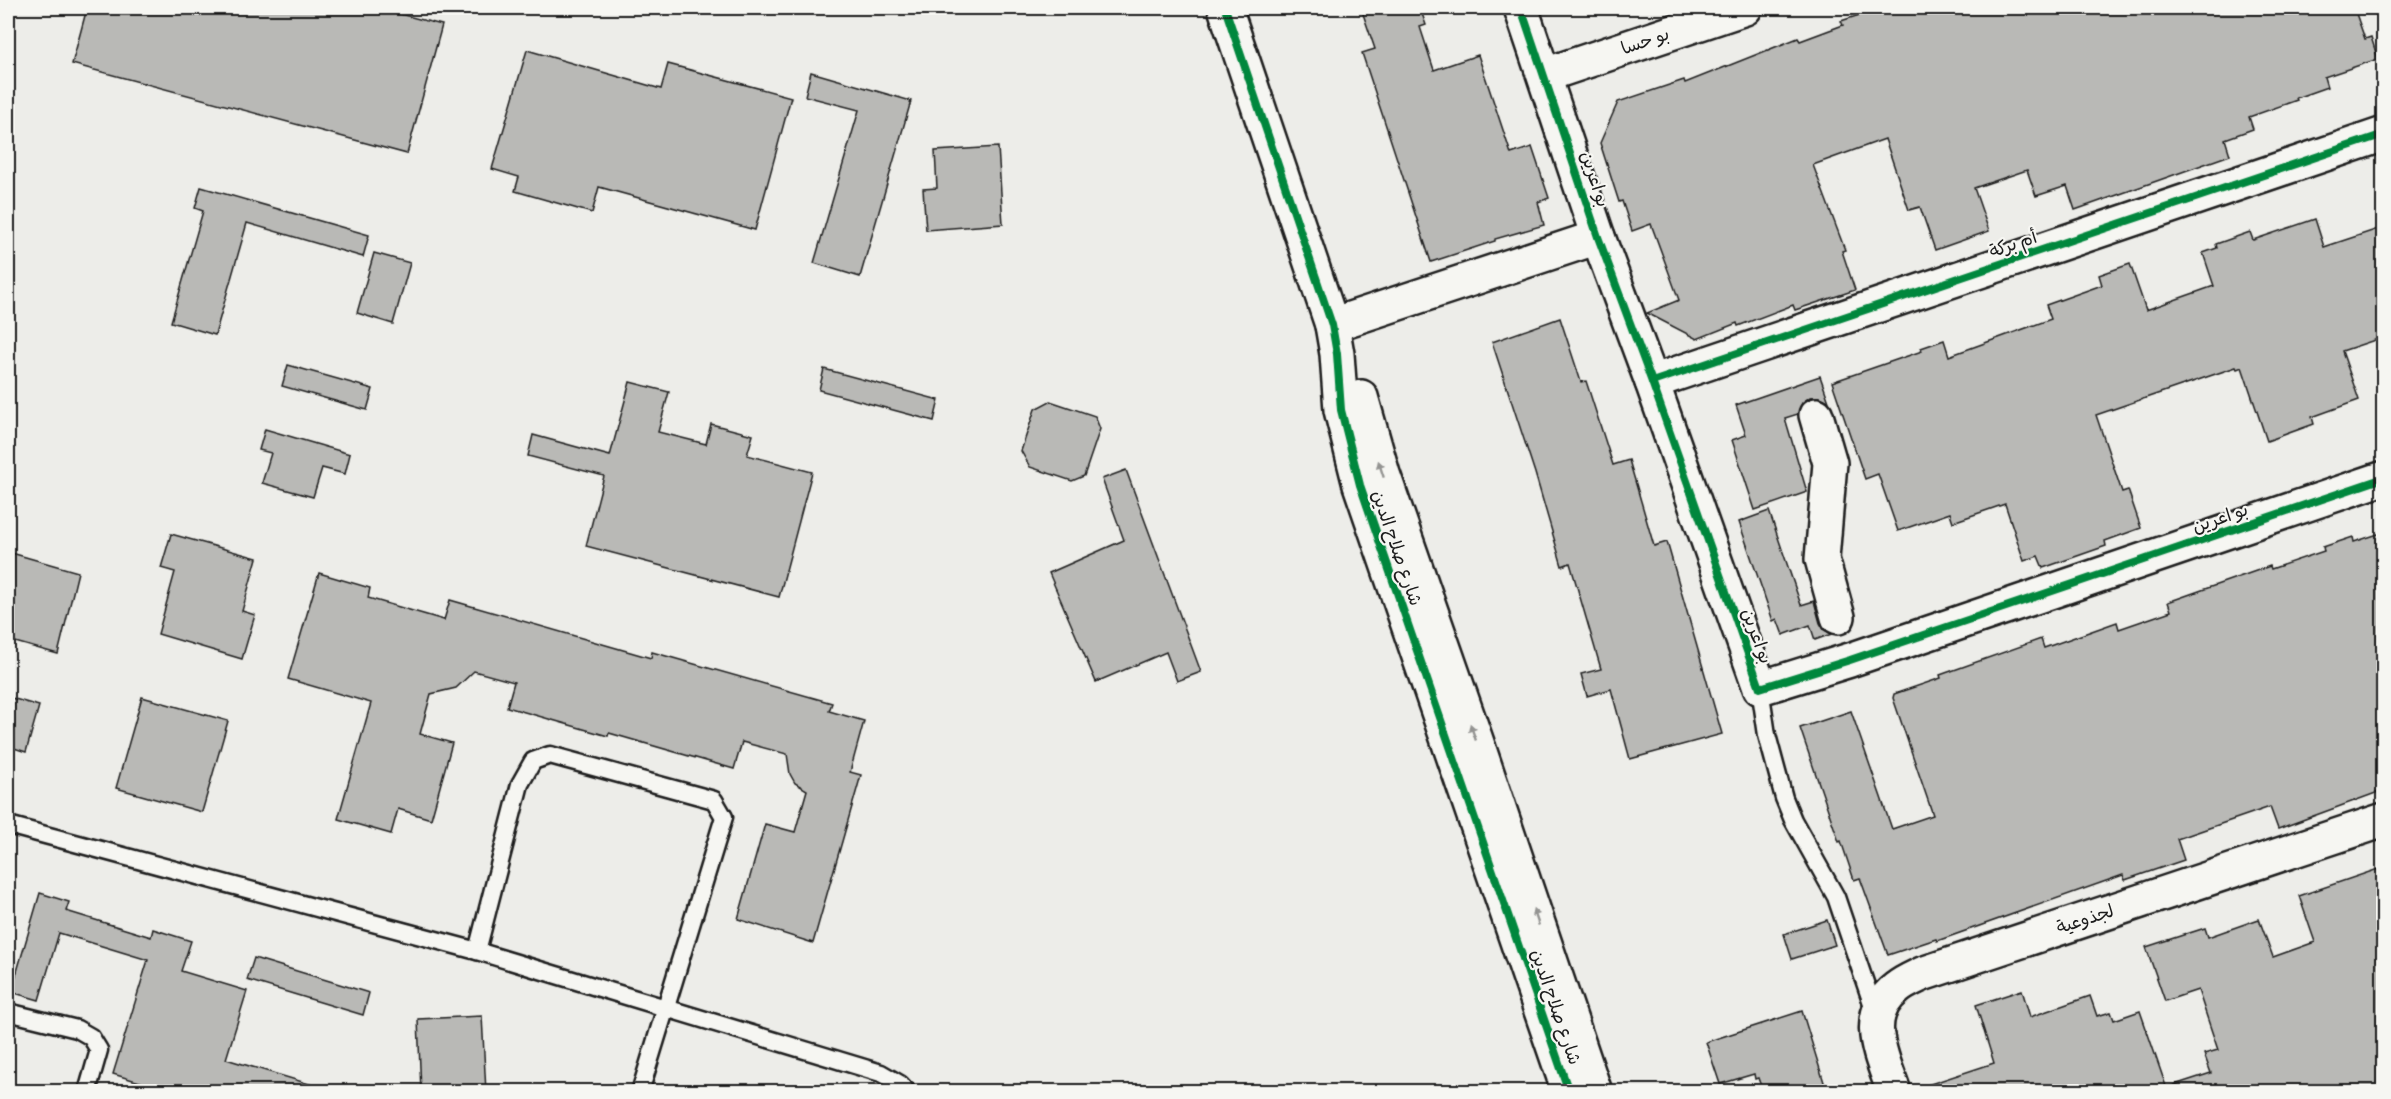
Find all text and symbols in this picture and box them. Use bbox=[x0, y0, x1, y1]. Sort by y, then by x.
street label: بو حسا bbox=[1618, 23, 1672, 60]
street label: بو اعرين bbox=[1575, 148, 1614, 210]
street label: أم بركة bbox=[1986, 225, 2041, 265]
one-way arrow bbox=[1376, 460, 1385, 478]
street label: شارع صلاح الدين bbox=[1366, 487, 1427, 609]
street label: بو اعرين bbox=[2189, 498, 2251, 539]
street label: بو اعرين bbox=[1736, 605, 1777, 667]
one-way arrow bbox=[1468, 723, 1477, 741]
street label: لجذوعية bbox=[2054, 899, 2117, 940]
one-way arrow bbox=[1530, 908, 1540, 926]
street label: شارع صلاح الدين bbox=[1525, 946, 1586, 1068]

